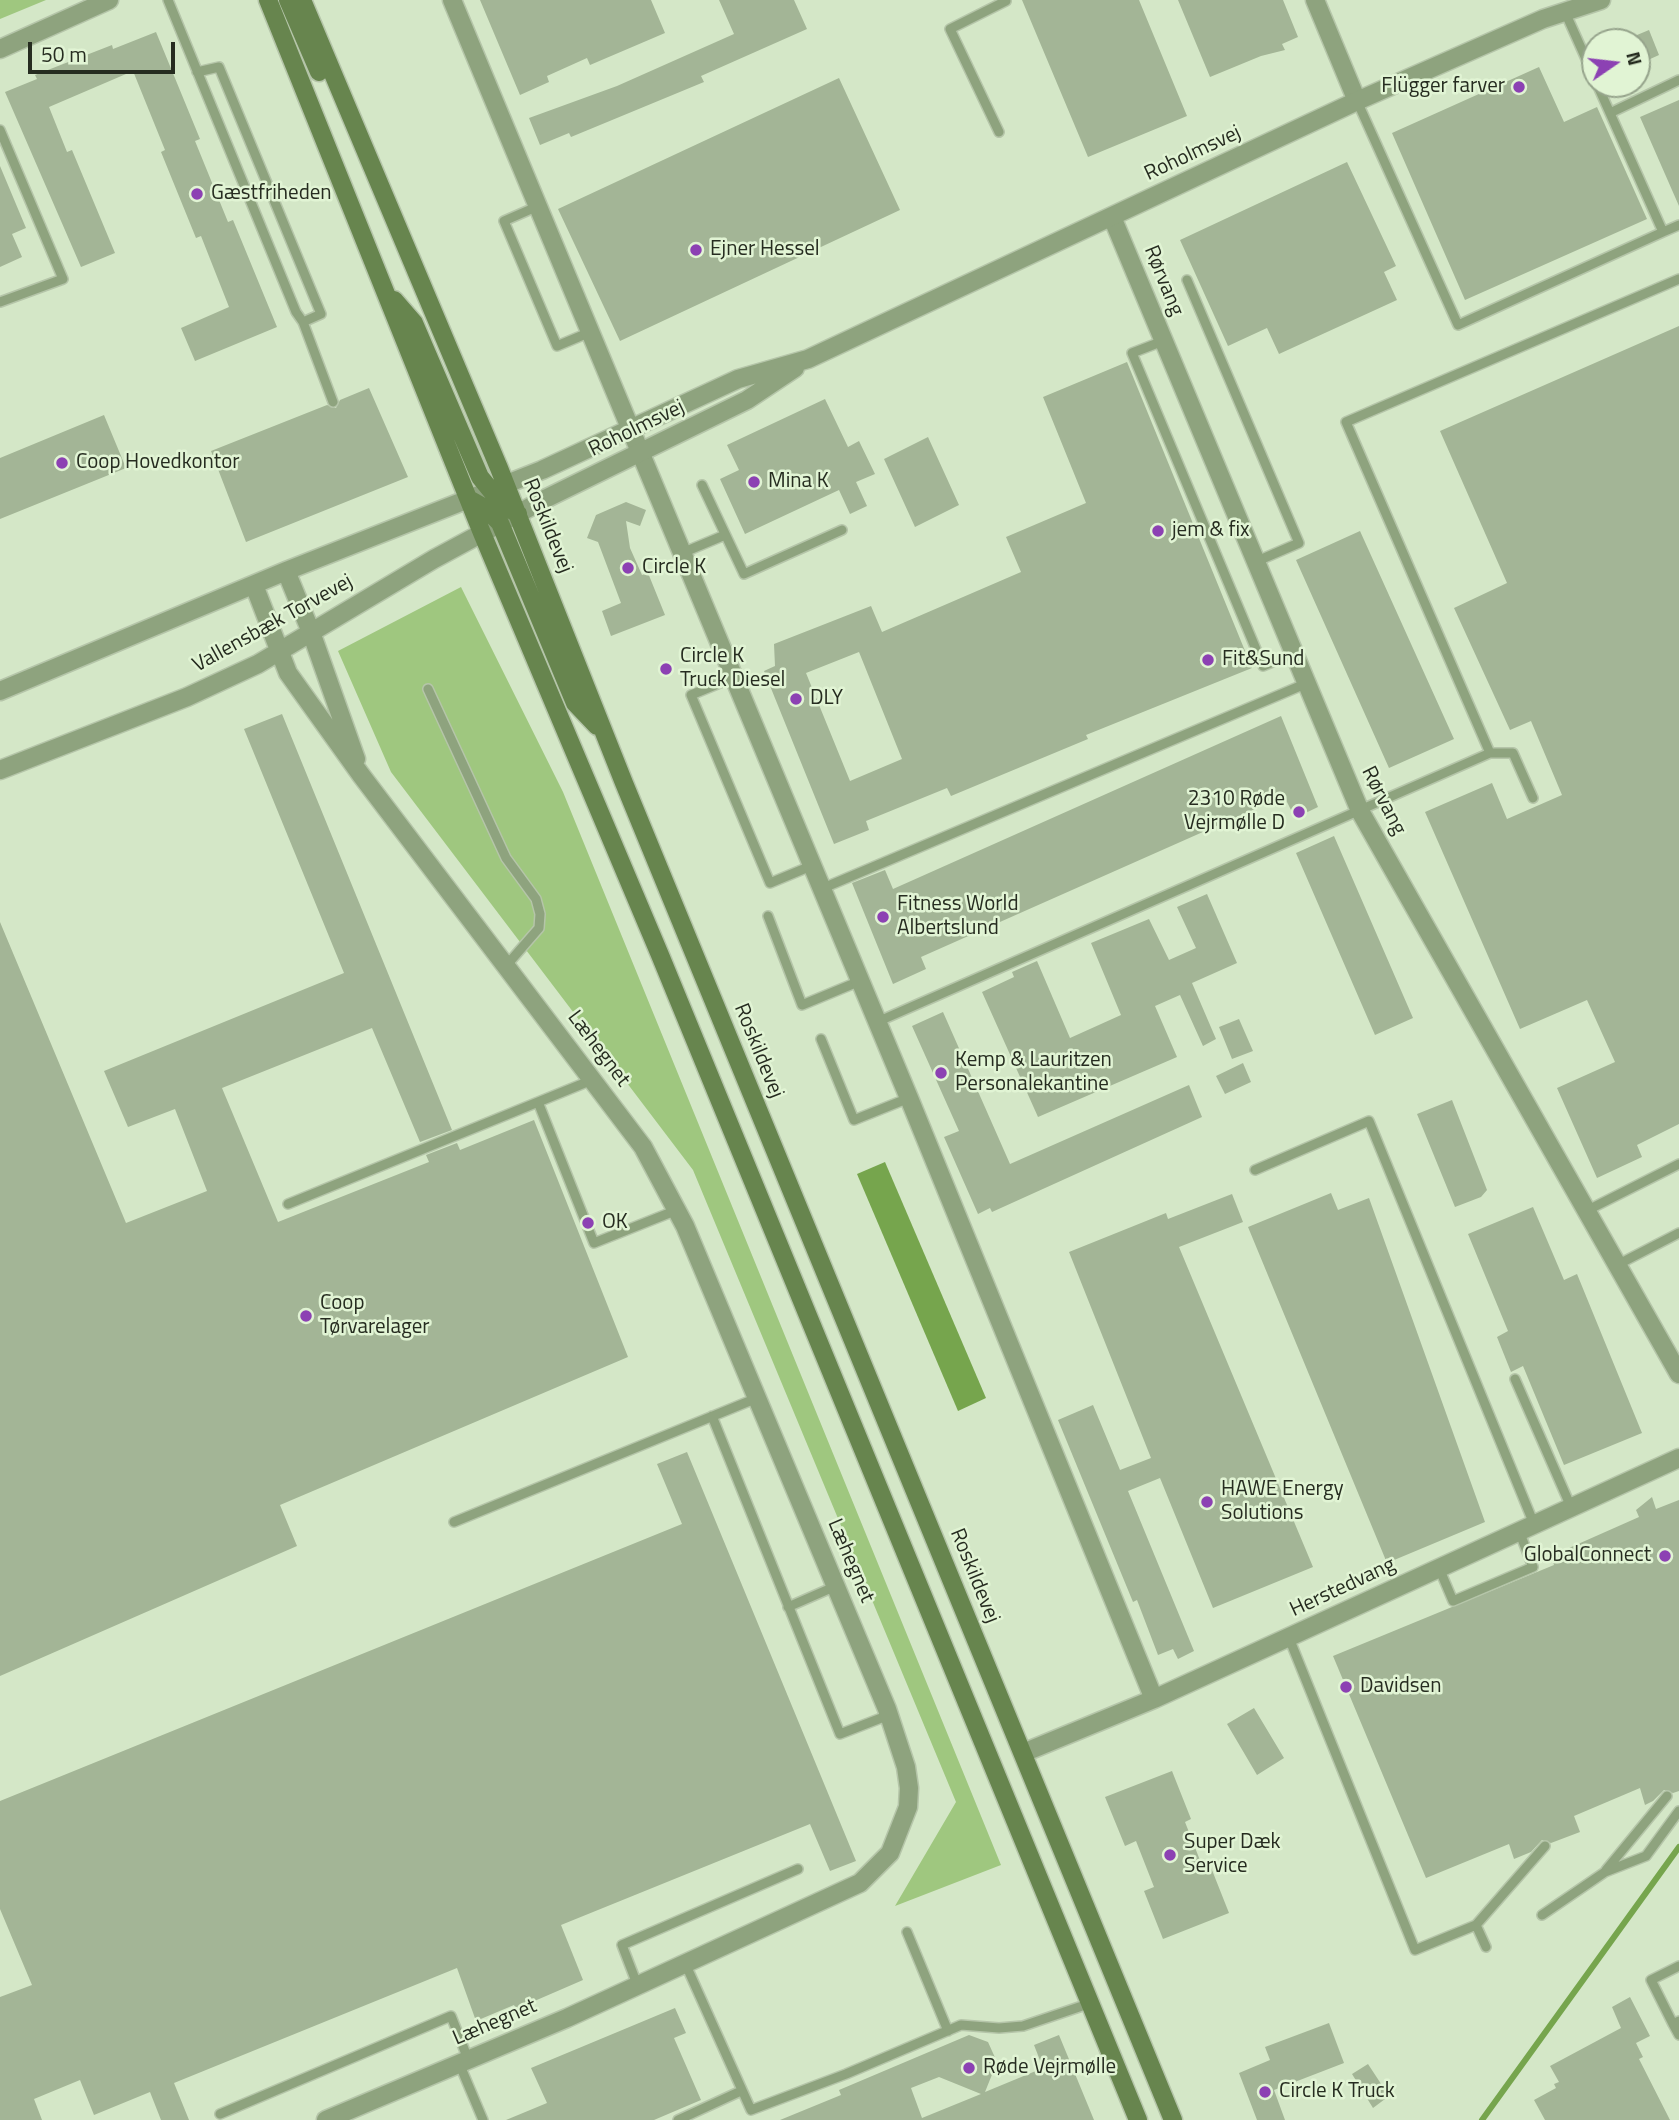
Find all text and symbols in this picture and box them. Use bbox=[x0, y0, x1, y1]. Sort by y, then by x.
scale bar bbox=[32, 28, 178, 72]
north arrow bbox=[1581, 28, 1651, 98]
text: 50 m bbox=[41, 38, 87, 70]
text: N bbox=[1619, 48, 1651, 68]
place label: Flügger farver bbox=[1381, 74, 1505, 100]
marker: Flügger farver bbox=[1511, 79, 1527, 95]
street label: Roholmsvej bbox=[1141, 121, 1245, 187]
place label: Gæstfriheden bbox=[211, 181, 332, 207]
marker: Gæstfriheden bbox=[189, 186, 205, 202]
place label: Ejner Hessel bbox=[710, 237, 820, 263]
marker: Ejner Hessel bbox=[688, 242, 704, 258]
street label: Rørvang bbox=[1138, 242, 1188, 320]
street label: Roholmsvej bbox=[585, 395, 689, 463]
place label: Coop Hovedkontor bbox=[76, 450, 239, 476]
marker: Coop Hovedkontor bbox=[54, 455, 70, 471]
place label: Mina K bbox=[768, 469, 829, 495]
marker: Mina K bbox=[746, 474, 762, 490]
street label: Roskildevej bbox=[517, 475, 577, 577]
place label: jem & fix bbox=[1172, 518, 1249, 544]
marker: jem & fix bbox=[1150, 523, 1166, 539]
place label: Circle K bbox=[642, 555, 706, 581]
marker: Circle K bbox=[620, 560, 636, 576]
street label: Vallensbæk Torvevej bbox=[189, 570, 357, 678]
place label: Circle K Truck Diesel bbox=[680, 644, 785, 694]
place label: Fit&Sund bbox=[1222, 647, 1304, 673]
marker: Fit&Sund bbox=[1200, 652, 1216, 668]
marker: Circle K Truck Diesel bbox=[658, 661, 674, 677]
place label: DLY bbox=[810, 686, 843, 712]
marker: DLY bbox=[788, 691, 804, 707]
street label: Rørvang bbox=[1355, 762, 1411, 840]
place label: 2310 Røde Vejrmølle D bbox=[1184, 787, 1285, 837]
marker: 2310 Røde Vejrmølle D bbox=[1291, 804, 1307, 820]
place label: Fitness World Albertslund bbox=[897, 892, 1019, 942]
marker: Fitness World Albertslund bbox=[875, 909, 891, 925]
street label: Roskildevej bbox=[728, 1000, 788, 1102]
street label: Læhegnet bbox=[561, 1006, 635, 1092]
place label: Kemp & Lauritzen Personalekantine bbox=[955, 1048, 1112, 1098]
marker: Kemp & Lauritzen Personalekantine bbox=[933, 1065, 949, 1081]
place label: OK bbox=[602, 1210, 628, 1236]
marker: OK bbox=[580, 1215, 596, 1231]
place label: Coop Tørvarelager bbox=[320, 1291, 430, 1341]
marker: Coop Tørvarelager bbox=[298, 1308, 314, 1324]
place label: HAWE Energy Solutions bbox=[1221, 1477, 1344, 1527]
marker: HAWE Energy Solutions bbox=[1199, 1494, 1215, 1510]
street label: Læhegnet bbox=[821, 1515, 879, 1607]
street label: Roskildevej bbox=[944, 1525, 1004, 1627]
place label: GlobalConnect bbox=[1524, 1543, 1651, 1569]
marker: GlobalConnect bbox=[1657, 1548, 1673, 1564]
street label: Herstedvang bbox=[1286, 1553, 1400, 1623]
place label: Davidsen bbox=[1360, 1674, 1441, 1700]
marker: Davidsen bbox=[1338, 1679, 1354, 1695]
place label: Super Dæk Service bbox=[1184, 1830, 1281, 1880]
marker: Super Dæk Service bbox=[1162, 1847, 1178, 1863]
street label: Læhegnet bbox=[449, 1994, 541, 2052]
place label: Røde Vejrmølle bbox=[983, 2055, 1116, 2081]
marker: Røde Vejrmølle bbox=[961, 2060, 977, 2076]
place label: Circle K Truck bbox=[1279, 2079, 1395, 2105]
marker: Circle K Truck bbox=[1257, 2084, 1273, 2100]

